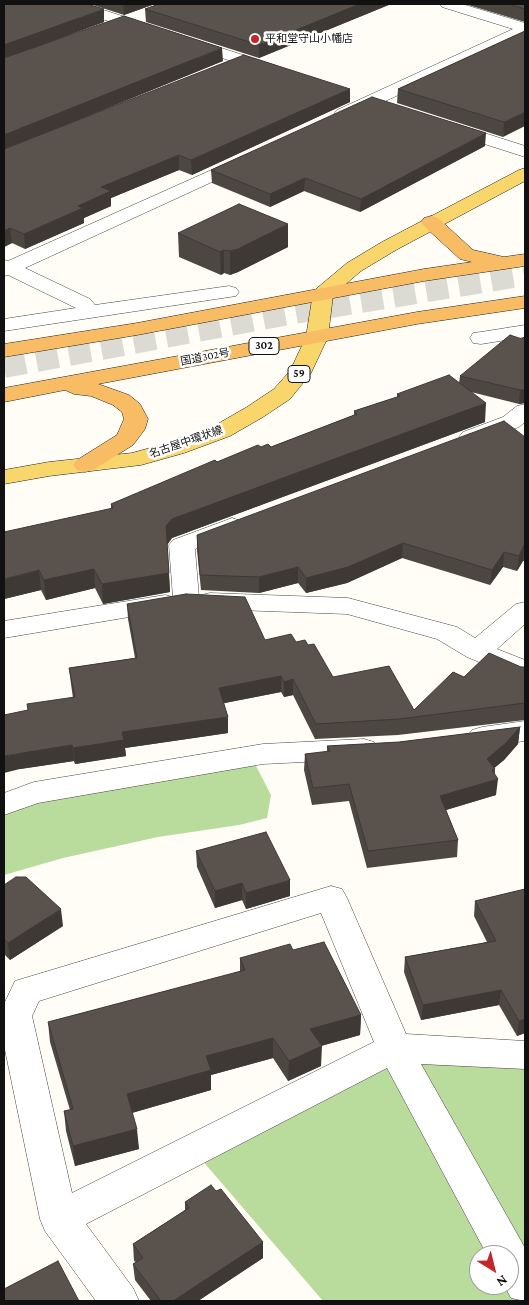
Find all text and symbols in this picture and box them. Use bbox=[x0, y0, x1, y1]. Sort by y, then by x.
place label: 平和堂守山小幡店 bbox=[265, 32, 353, 46]
marker: 平和堂守山小幡店 bbox=[249, 33, 261, 45]
road number: 302 bbox=[249, 338, 279, 354]
street label: 国道302号 bbox=[179, 346, 231, 368]
road number: 59 bbox=[288, 366, 310, 382]
street label: 名古屋中環状線 bbox=[147, 423, 225, 461]
north arrow bbox=[469, 1245, 519, 1295]
text: N bbox=[494, 1272, 511, 1291]

